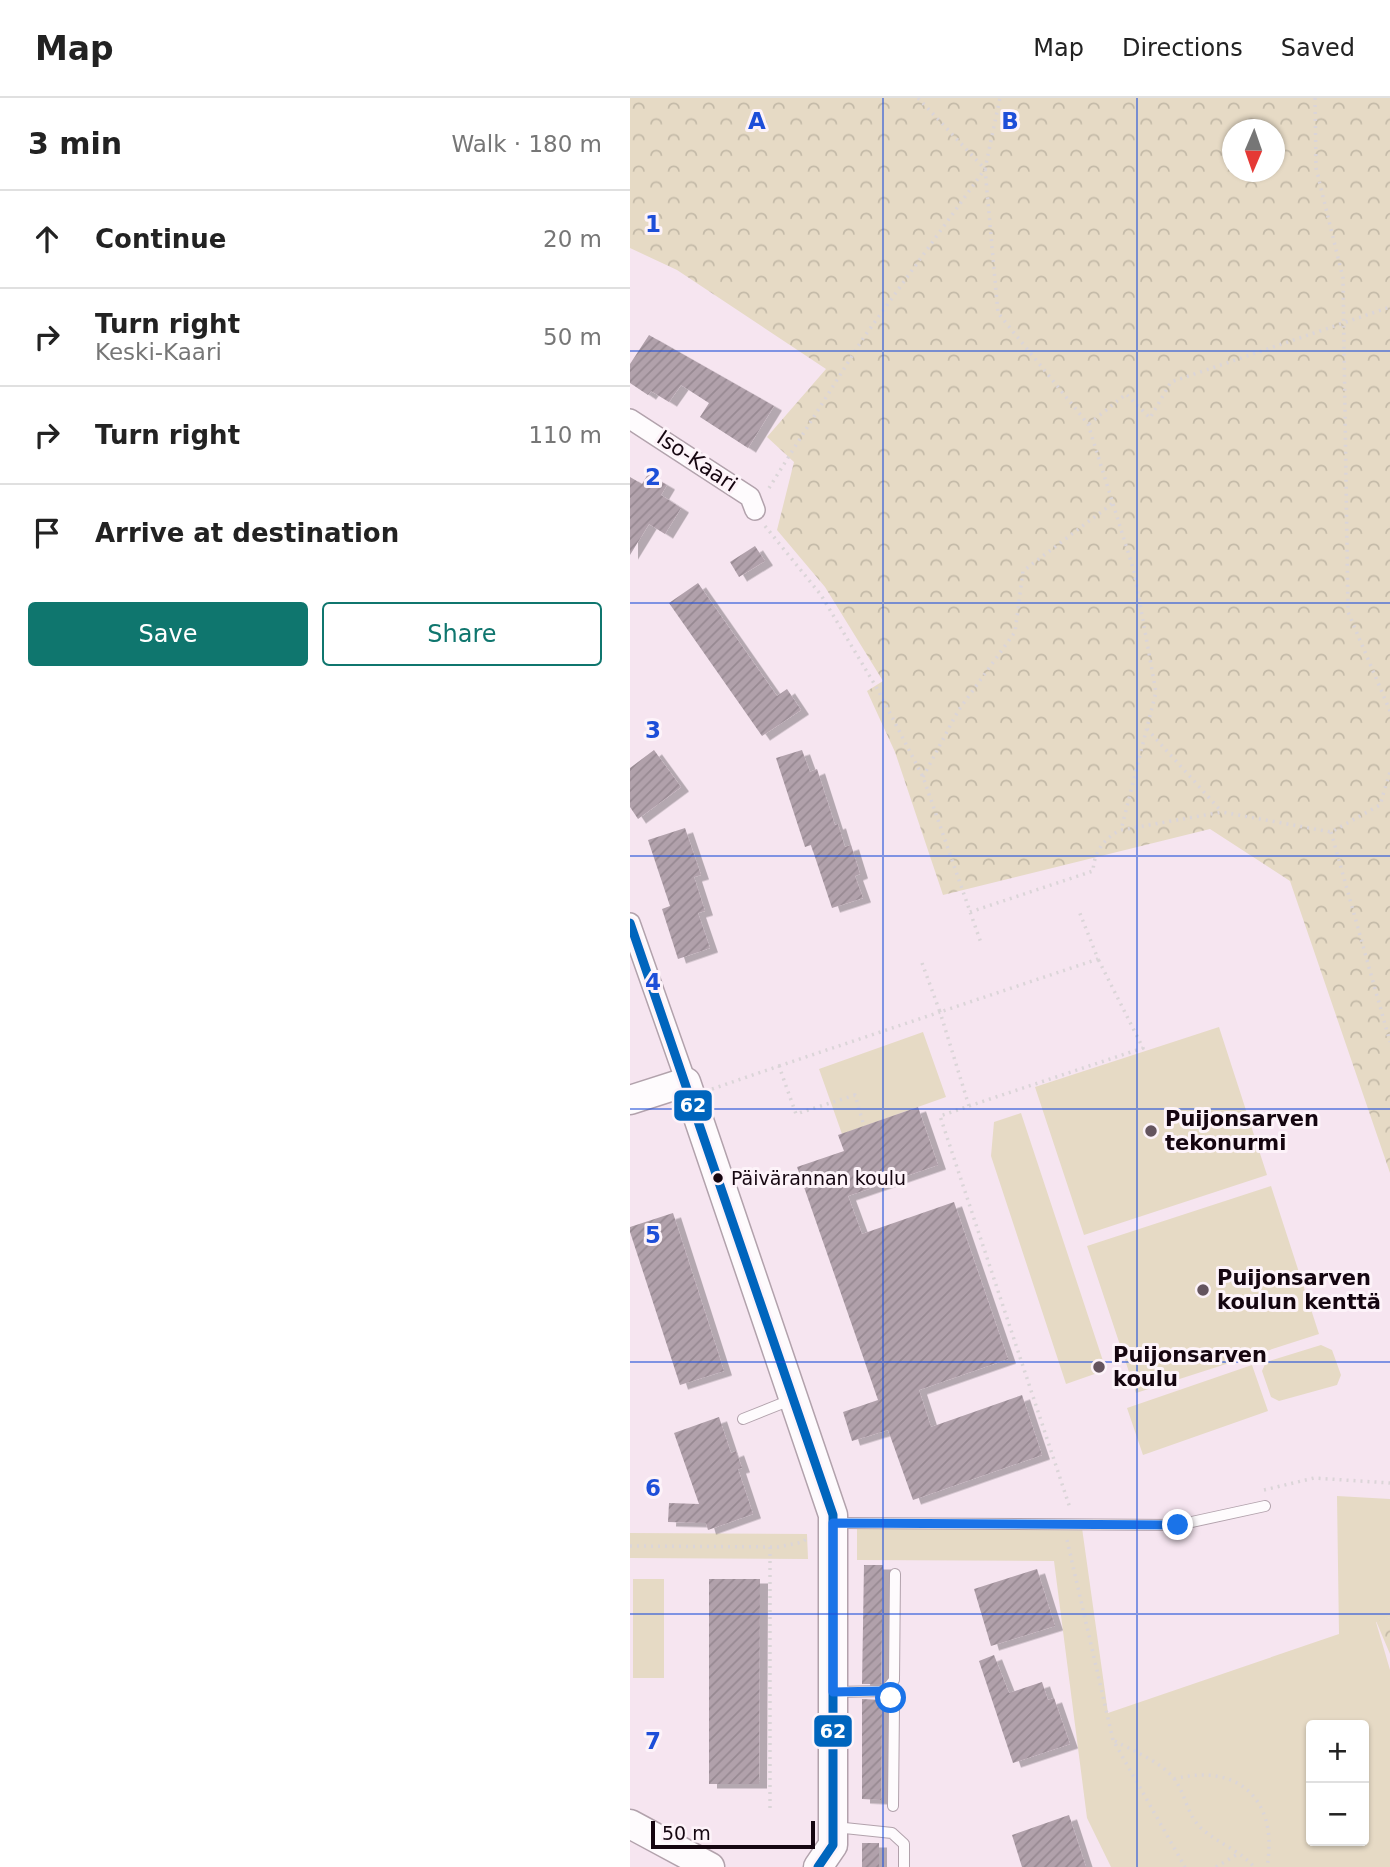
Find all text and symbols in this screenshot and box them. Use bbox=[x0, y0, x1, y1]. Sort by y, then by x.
text: Map bbox=[35, 29, 114, 68]
text: Map bbox=[1033, 34, 1084, 62]
text: Directions bbox=[1122, 34, 1243, 62]
text: Saved bbox=[1281, 34, 1355, 62]
text: A bbox=[748, 108, 766, 134]
text: B bbox=[1001, 108, 1019, 134]
north arrow bbox=[1222, 119, 1285, 182]
text: 3 min bbox=[28, 126, 122, 161]
text: Walk · 180 m bbox=[451, 131, 602, 157]
text: 1 bbox=[645, 211, 661, 237]
icon: ahead bbox=[28, 220, 66, 258]
text: Continue bbox=[95, 224, 226, 254]
text: 20 m bbox=[543, 226, 602, 252]
text: Turn right bbox=[95, 309, 240, 339]
icon: right bbox=[28, 318, 66, 356]
text: 50 m bbox=[543, 324, 602, 350]
text: Keski-Kaari bbox=[95, 339, 222, 365]
icon: right bbox=[28, 416, 66, 454]
text: Turn right bbox=[95, 420, 240, 450]
text: 110 m bbox=[528, 422, 602, 448]
street label: Iso-Kaari bbox=[652, 425, 742, 497]
text: 2 bbox=[645, 464, 661, 490]
icon: arrive bbox=[28, 514, 66, 552]
text: Arrive at destination bbox=[95, 518, 399, 548]
button: Save bbox=[28, 602, 308, 666]
button: Share bbox=[322, 602, 602, 666]
text: 3 bbox=[645, 717, 661, 743]
text: 4 bbox=[645, 969, 661, 995]
line badge: 62 bbox=[673, 1089, 713, 1122]
text: 62 bbox=[680, 1094, 706, 1116]
place label: Puijonsarven tekonurmi bbox=[1165, 1107, 1319, 1155]
marker: Puijonsarven tekonurmi bbox=[1143, 1123, 1159, 1139]
place label: Päivärannan koulu bbox=[731, 1167, 906, 1189]
marker: Päivärannan koulu bbox=[711, 1171, 725, 1185]
text: 5 bbox=[645, 1222, 661, 1248]
place label: Puijonsarven koulun kenttä bbox=[1217, 1266, 1381, 1314]
marker: Puijonsarven koulun kenttä bbox=[1195, 1282, 1211, 1298]
place label: Puijonsarven koulu bbox=[1113, 1343, 1267, 1391]
marker: Puijonsarven koulu bbox=[1091, 1359, 1107, 1375]
text: 6 bbox=[645, 1475, 661, 1501]
route end bbox=[1162, 1509, 1193, 1540]
route start bbox=[875, 1682, 906, 1713]
line badge: 62 bbox=[813, 1714, 853, 1748]
text: 62 bbox=[820, 1720, 846, 1742]
map controls bbox=[1306, 1720, 1369, 1846]
button: + bbox=[1306, 1720, 1369, 1783]
text: 7 bbox=[645, 1728, 661, 1754]
button: − bbox=[1306, 1783, 1369, 1846]
scale bar bbox=[651, 1818, 816, 1850]
text: 50 m bbox=[662, 1822, 711, 1844]

